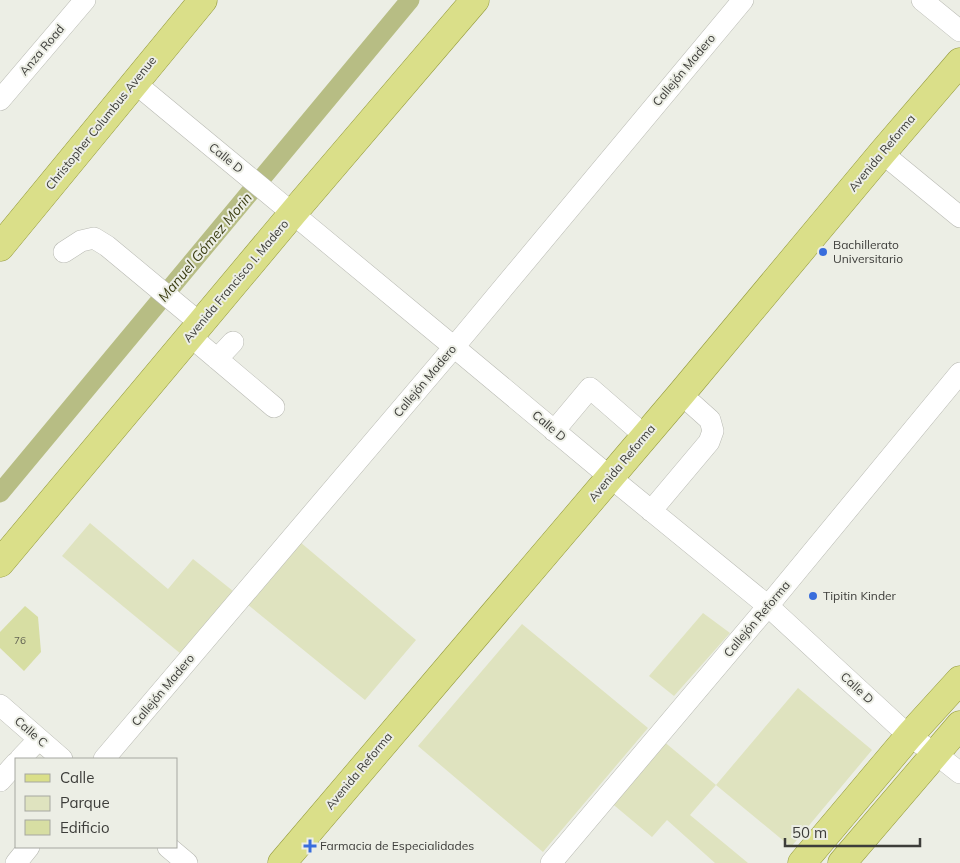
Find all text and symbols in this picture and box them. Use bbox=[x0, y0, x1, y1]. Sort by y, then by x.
street label: Anza Road bbox=[16, 21, 67, 78]
street label: Callejón Madero bbox=[649, 30, 718, 109]
street label: Christopher Columbus Avenue bbox=[42, 53, 159, 193]
street label: Avenida Reforma bbox=[845, 111, 918, 194]
street label: Calle D bbox=[206, 139, 246, 176]
water label: Manuel Gómez Morin bbox=[154, 189, 256, 305]
street label: Avenida Francisco I. Madero bbox=[180, 216, 292, 345]
place label: Bachillerato Universitario bbox=[833, 237, 903, 266]
marker: Bachillerato Universitario bbox=[817, 246, 829, 258]
street label: Callejón Madero bbox=[390, 341, 459, 420]
street label: Calle D bbox=[529, 407, 569, 444]
street label: Avenida Reforma bbox=[585, 421, 658, 504]
street label: Callejón Reforma bbox=[720, 578, 793, 660]
place label: Tipitin Kinder bbox=[823, 588, 897, 603]
marker: Tipitin Kinder bbox=[807, 590, 819, 602]
house number: 76 bbox=[14, 634, 26, 647]
street label: Callejón Madero bbox=[128, 650, 197, 729]
street label: Calle D bbox=[838, 669, 877, 707]
street label: Calle C bbox=[12, 713, 51, 750]
street label: Avenida Reforma bbox=[322, 729, 395, 812]
legend bbox=[15, 758, 178, 848]
text: Calle bbox=[60, 768, 94, 787]
text: Parque bbox=[60, 793, 110, 812]
scale bar bbox=[785, 816, 920, 848]
text: Edificio bbox=[60, 818, 110, 837]
text: 50 m bbox=[792, 823, 827, 842]
place label: Farmacia de Especialidades bbox=[320, 838, 474, 853]
marker: Farmacia de Especialidades bbox=[304, 840, 316, 852]

